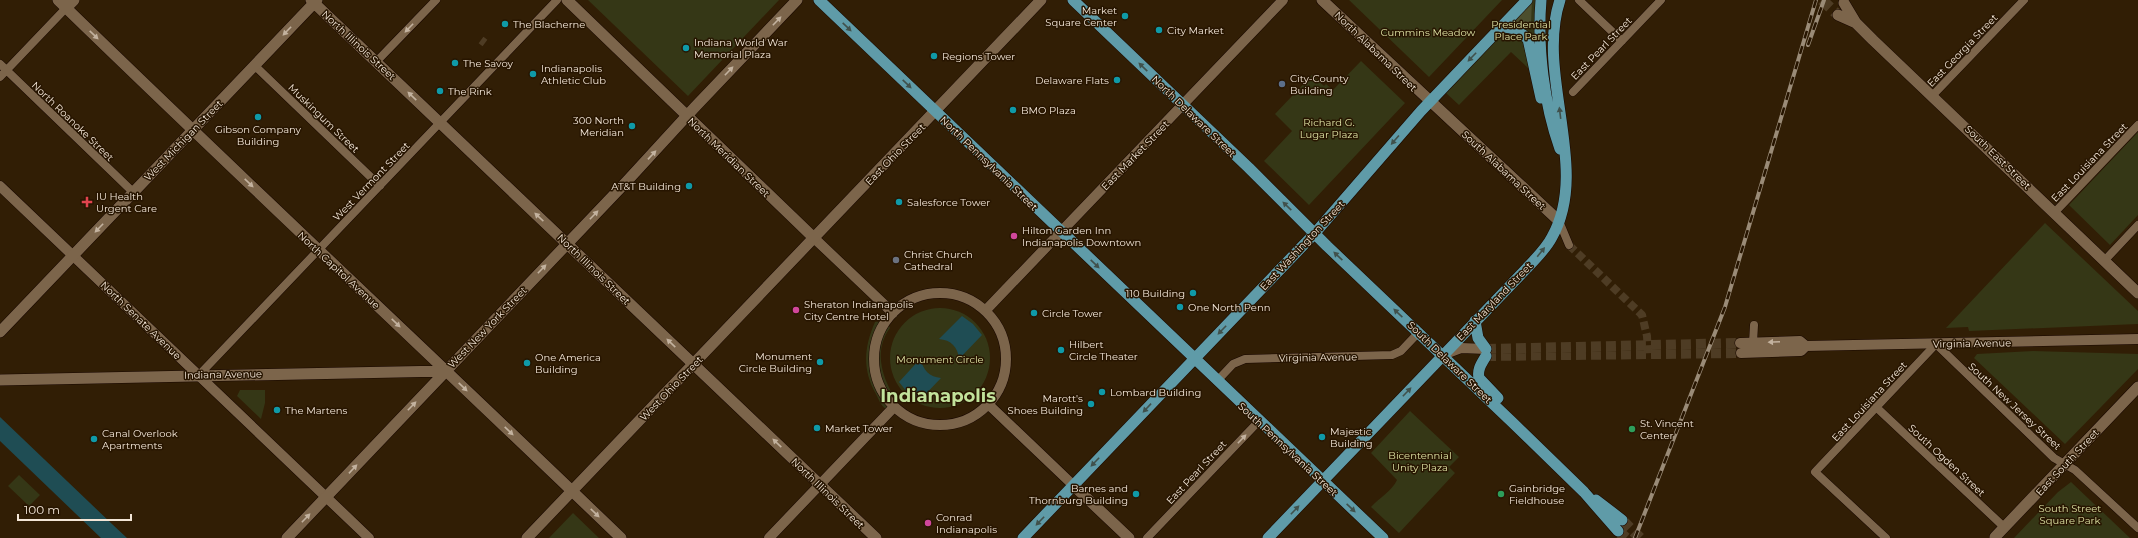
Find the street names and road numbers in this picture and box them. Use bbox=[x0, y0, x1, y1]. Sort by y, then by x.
street label: North Illinois Street bbox=[319, 8, 398, 83]
street label: North Alabama Street bbox=[1332, 9, 1420, 94]
street label: East Georgia Street bbox=[1924, 11, 2000, 89]
street label: East Pearl Street bbox=[1568, 14, 1635, 82]
street label: North Delaware Street bbox=[1149, 73, 1238, 160]
street label: North Roanoke Street bbox=[29, 79, 116, 164]
street label: Muskingum Street bbox=[285, 81, 362, 156]
street label: West Michigan Street bbox=[141, 97, 225, 184]
street label: North Pennsylvania Street bbox=[937, 113, 1040, 214]
street label: North Meridian Street bbox=[685, 115, 772, 200]
street label: East Market Street bbox=[1099, 118, 1172, 193]
street label: East Louisiana Street bbox=[2048, 120, 2130, 204]
street label: East Ohio Street bbox=[863, 121, 928, 188]
street label: South East Street bbox=[1962, 123, 2033, 192]
street label: South Alabama Street bbox=[1459, 128, 1548, 213]
street label: West Vermont Street bbox=[330, 139, 413, 224]
street label: East Washington Street bbox=[1257, 198, 1347, 293]
street label: North Capitol Avenue bbox=[295, 229, 382, 312]
street label: North Illinois Street bbox=[554, 231, 633, 308]
street label: East Maryland Street bbox=[1454, 259, 1535, 343]
street label: North Senate Avenue bbox=[98, 278, 184, 362]
street label: West New York Street bbox=[445, 284, 530, 371]
street label: South Delaware Street bbox=[1405, 319, 1495, 406]
street label: Virginia Avenue bbox=[1933, 336, 2011, 351]
street label: Virginia Avenue bbox=[1279, 350, 1357, 365]
street label: West Ohio Street bbox=[637, 353, 706, 423]
street label: East Louisiana Street bbox=[1829, 359, 1910, 444]
street label: South New Jersey Street bbox=[1966, 360, 2064, 453]
street label: Indiana Avenue bbox=[184, 367, 262, 382]
street label: South Pennsylvania Street bbox=[1235, 400, 1340, 499]
street label: South Ogden Street bbox=[1906, 421, 1988, 499]
street label: East South Street bbox=[2033, 426, 2102, 499]
street label: East Pearl Street bbox=[1164, 438, 1229, 507]
street label: North Illinois Street bbox=[788, 455, 867, 532]

